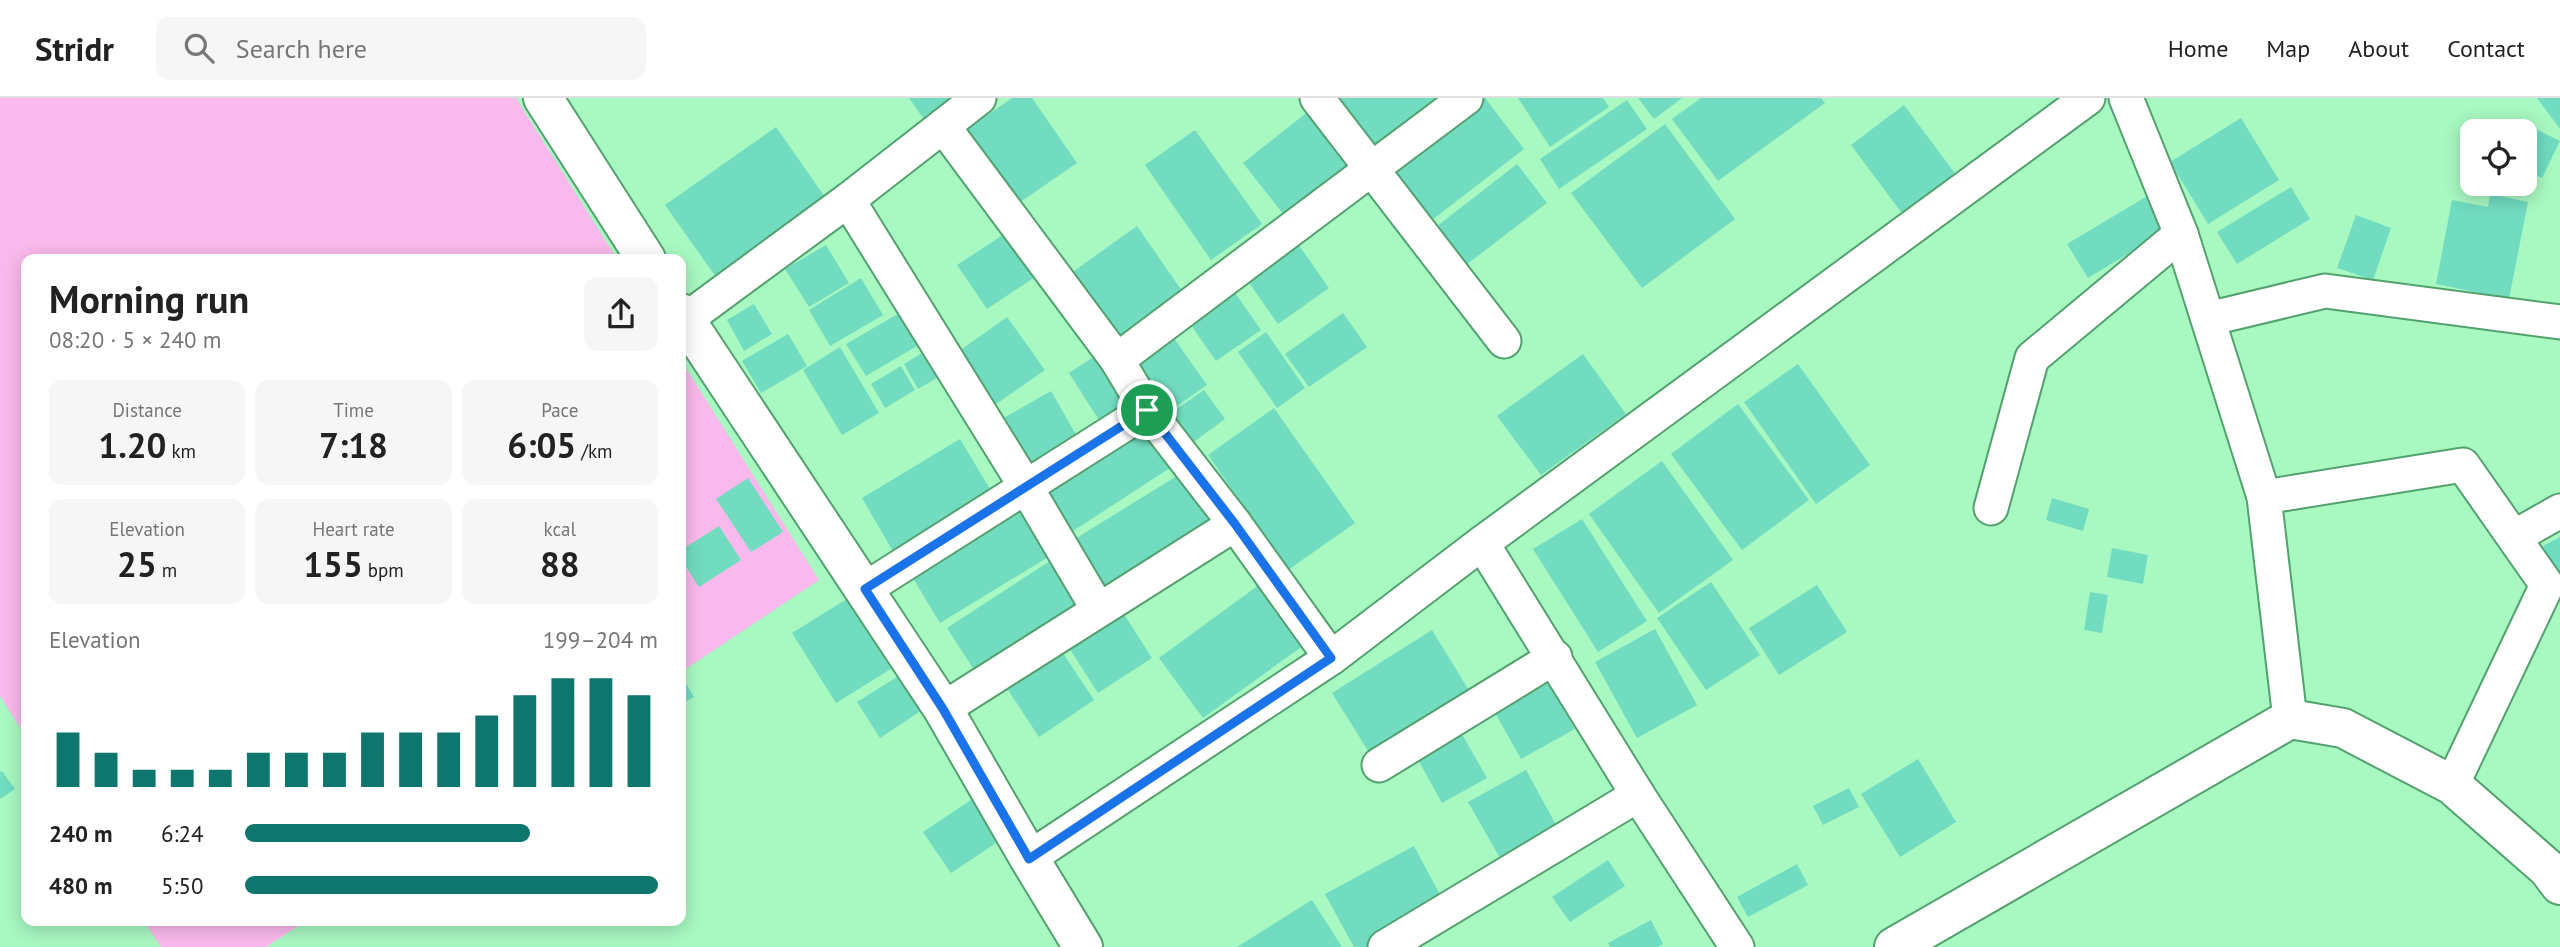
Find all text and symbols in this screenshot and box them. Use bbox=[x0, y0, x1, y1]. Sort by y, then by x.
search box bbox=[156, 17, 646, 80]
text: Stridr bbox=[35, 27, 114, 70]
icon: search bbox=[180, 29, 218, 67]
text: Search here bbox=[236, 32, 367, 65]
text: Home bbox=[2168, 33, 2228, 64]
text: Map bbox=[2266, 33, 2310, 64]
text: About bbox=[2348, 33, 2409, 64]
text: Contact bbox=[2447, 33, 2525, 64]
map controls bbox=[2460, 119, 2537, 196]
button: locate bbox=[2460, 119, 2537, 196]
text: Morning run bbox=[49, 274, 249, 323]
button: share bbox=[584, 277, 658, 351]
text: 08:20 · 5 × 240 m bbox=[49, 325, 221, 354]
pin bbox=[1117, 380, 1177, 440]
icon: arrive bbox=[1128, 391, 1166, 429]
text: Distance bbox=[112, 398, 182, 422]
text: Time bbox=[333, 398, 374, 422]
text: Pace bbox=[541, 398, 578, 422]
text: 1.20 bbox=[98, 422, 166, 468]
text: 7:18 bbox=[319, 422, 388, 468]
text: 6:05 bbox=[507, 422, 576, 468]
text: km bbox=[166, 439, 196, 463]
text: /km bbox=[576, 439, 612, 463]
text: Elevation bbox=[109, 517, 185, 541]
text: Heart rate bbox=[312, 517, 395, 541]
text: kcal bbox=[544, 517, 576, 541]
text: 25 bbox=[117, 541, 157, 587]
text: 155 bbox=[303, 541, 363, 587]
text: 88 bbox=[540, 541, 580, 587]
text: m bbox=[157, 558, 177, 582]
text: bpm bbox=[363, 558, 404, 582]
text: Elevation bbox=[49, 625, 141, 654]
text: 199–204 m bbox=[543, 625, 658, 654]
text: 240 m bbox=[49, 819, 112, 848]
text: 6:24 bbox=[161, 819, 204, 848]
text: 480 m bbox=[49, 871, 112, 900]
text: 5:50 bbox=[161, 871, 204, 900]

